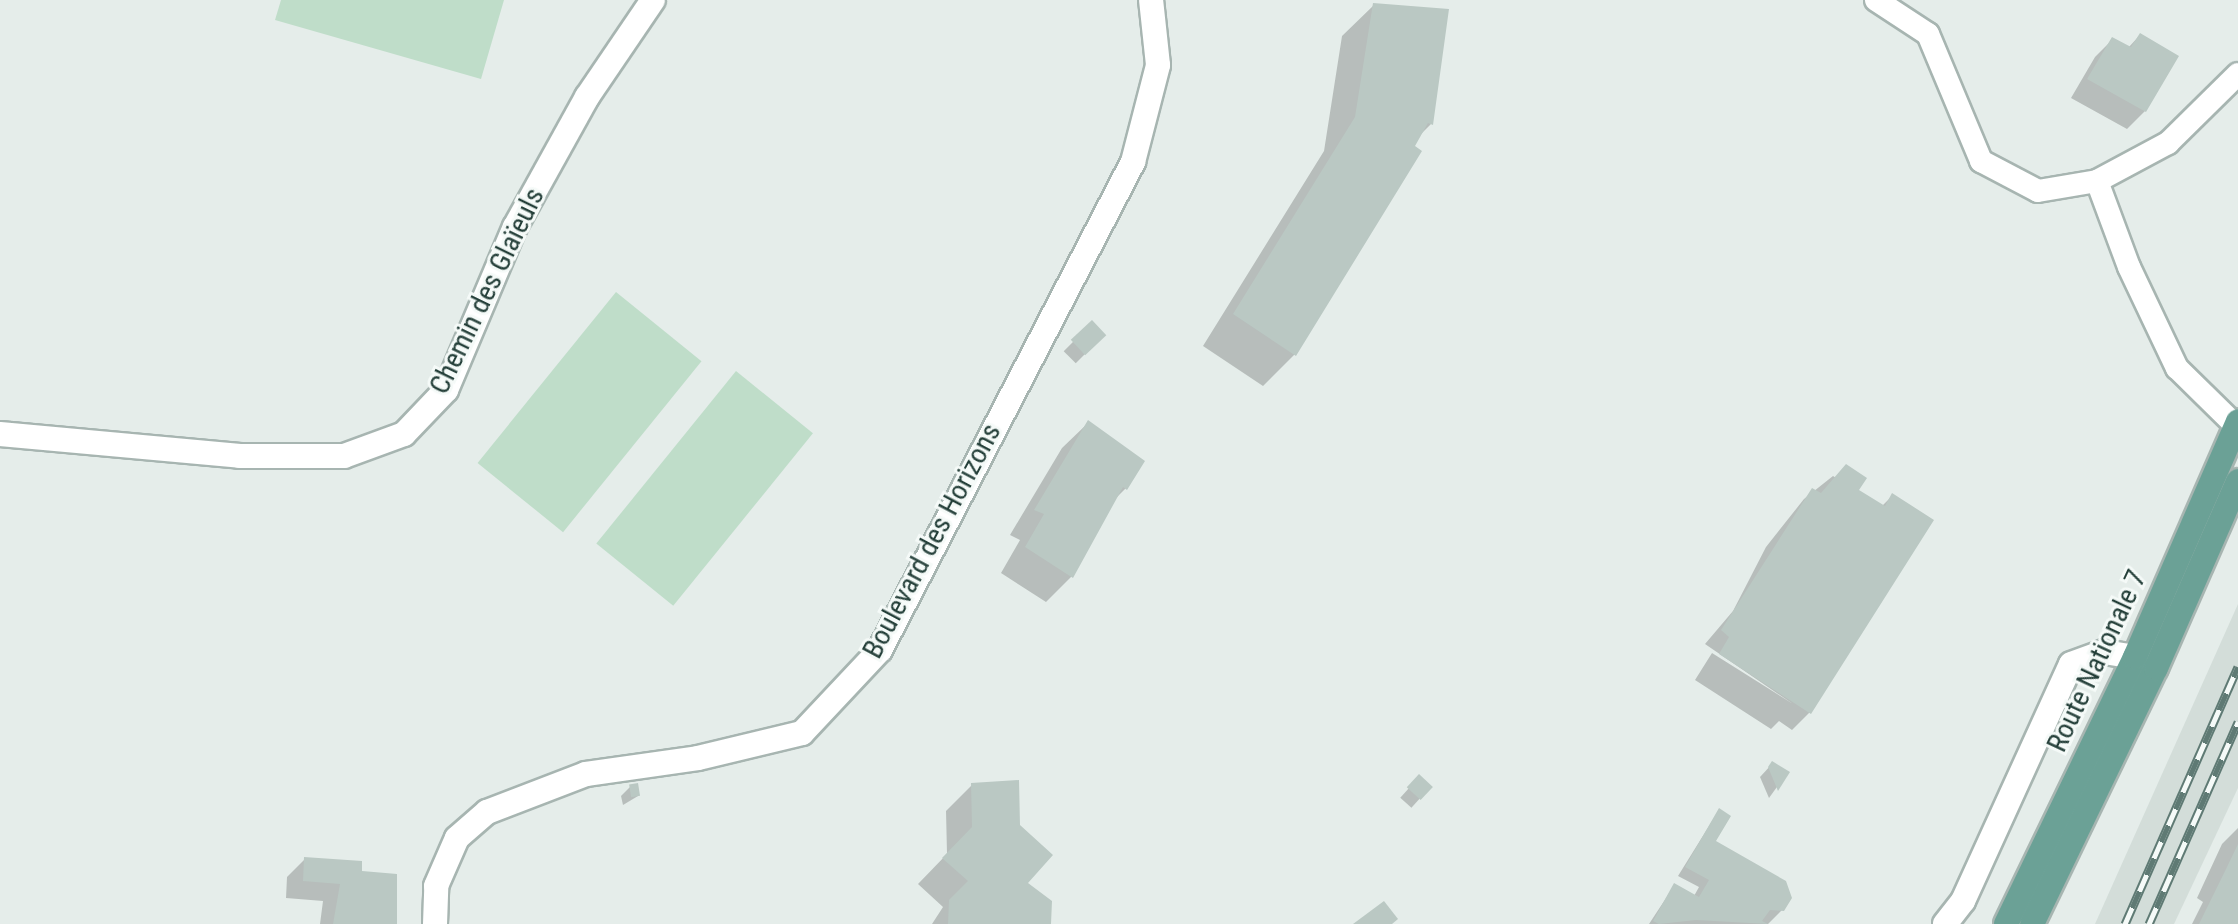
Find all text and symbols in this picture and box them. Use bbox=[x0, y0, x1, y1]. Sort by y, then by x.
street label: Chemin des Glaïeuls bbox=[423, 182, 551, 400]
street label: Boulevard des Horizons bbox=[856, 418, 1008, 664]
street label: Route Nationale 7 bbox=[2040, 565, 2154, 757]

